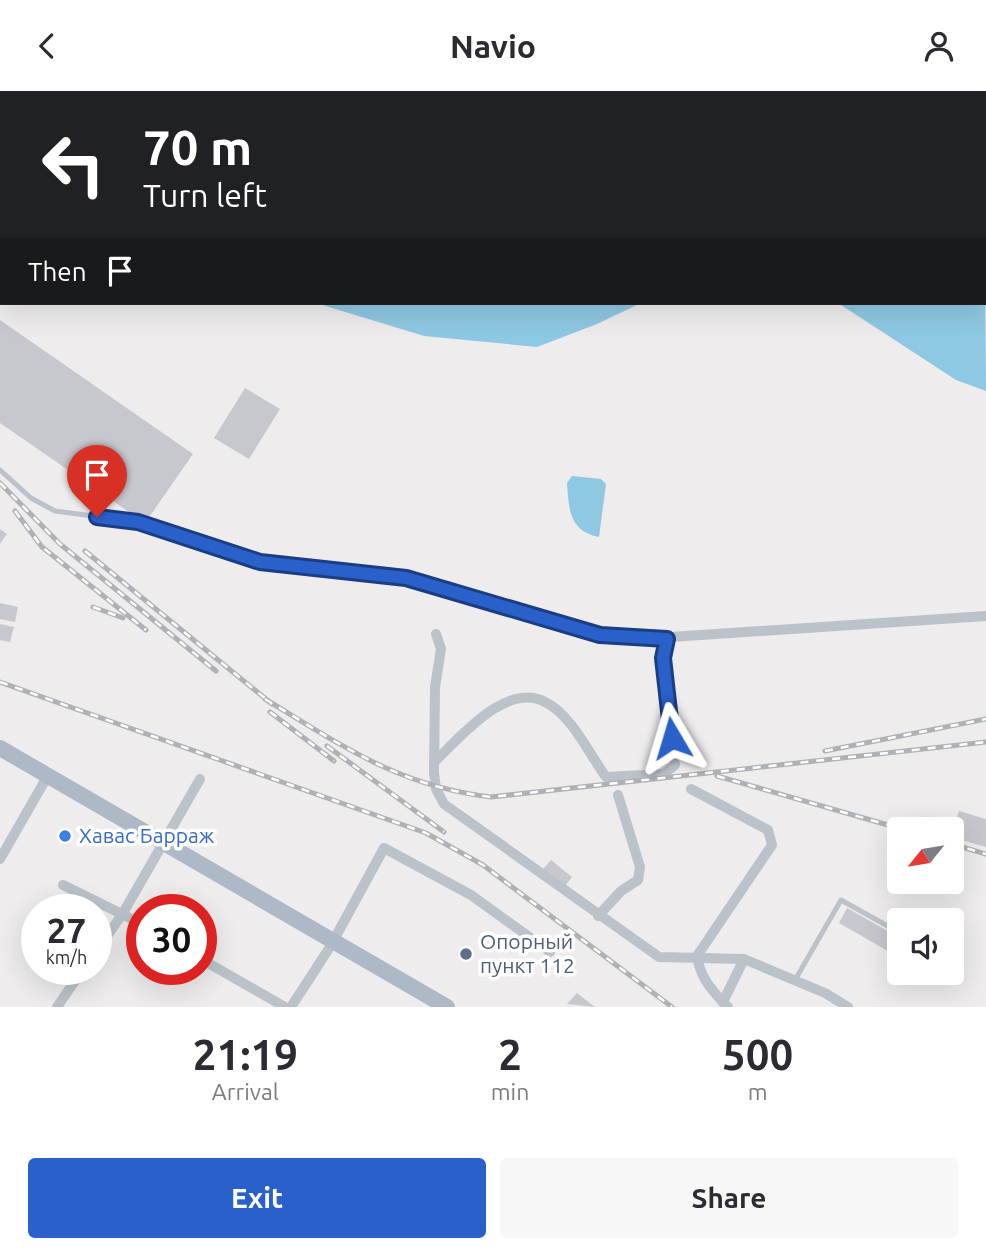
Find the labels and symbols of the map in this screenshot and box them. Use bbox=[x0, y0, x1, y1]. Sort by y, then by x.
pin bbox=[67, 445, 127, 517]
position arrow bbox=[635, 701, 709, 775]
north arrow bbox=[887, 817, 964, 894]
place label: Хавас Барраж bbox=[79, 823, 215, 847]
marker: Хавас Барраж bbox=[57, 828, 73, 844]
speed limit sign: 30 bbox=[126, 894, 217, 985]
place label: Опорный пункт 112 bbox=[480, 929, 575, 977]
marker: Опорный пункт 112 bbox=[458, 946, 474, 962]

